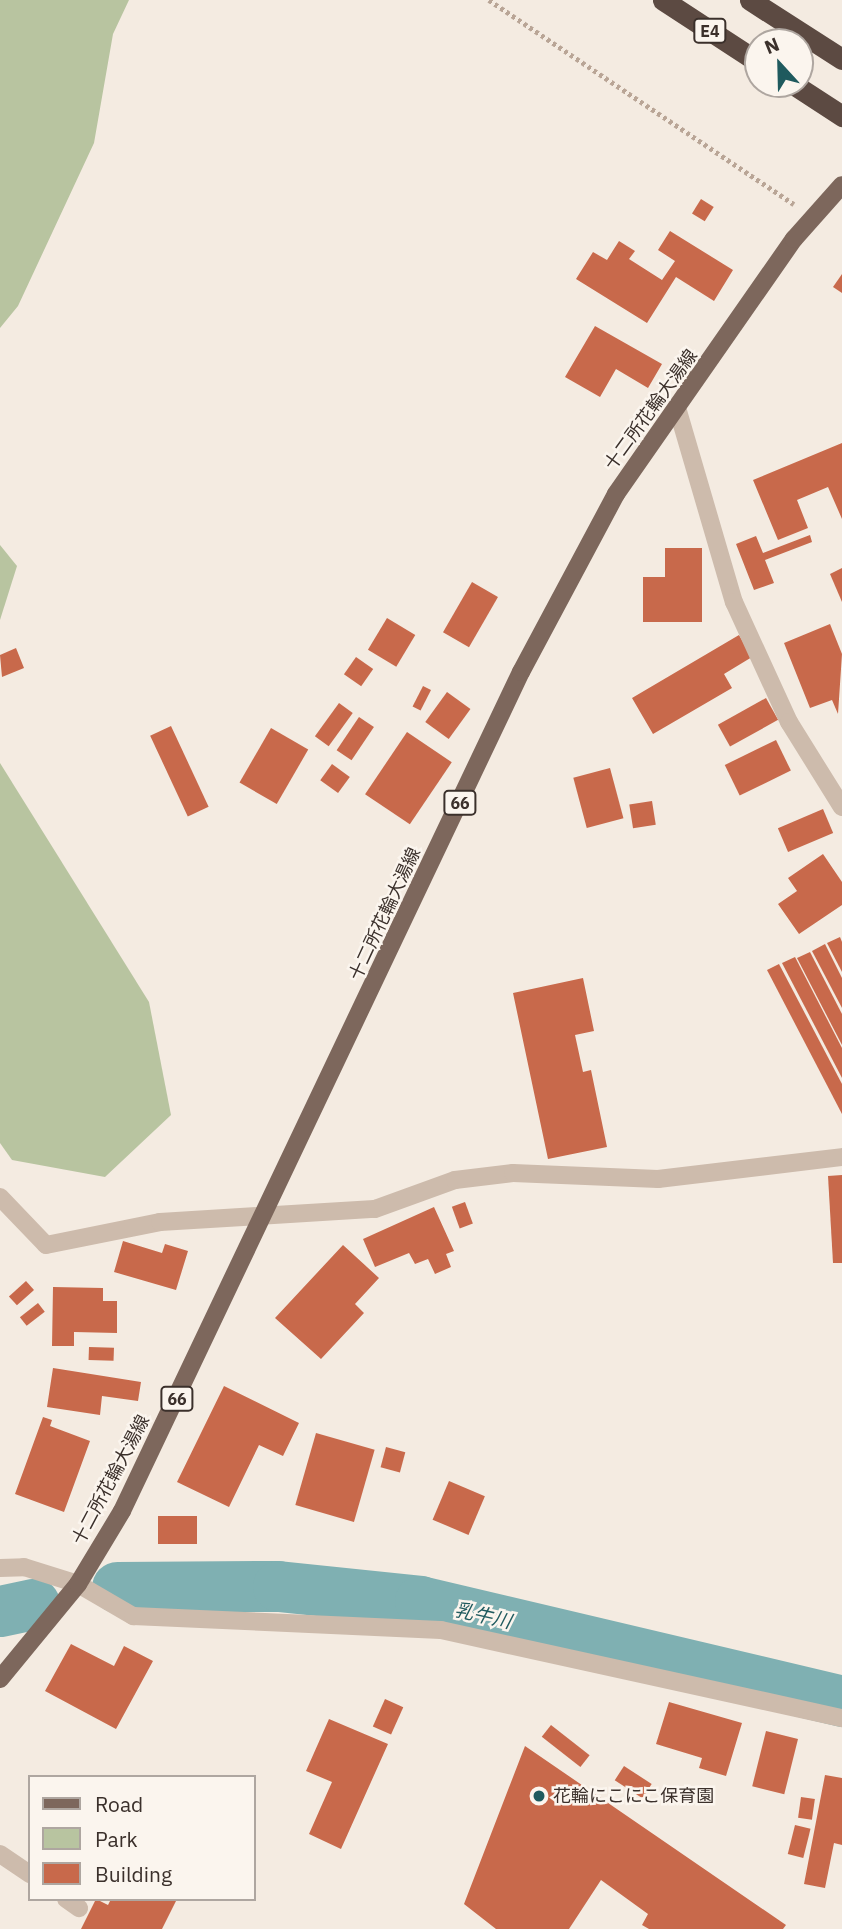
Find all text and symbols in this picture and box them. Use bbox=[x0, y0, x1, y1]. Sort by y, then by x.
road number: E4 bbox=[692, 19, 728, 44]
north arrow bbox=[744, 28, 814, 98]
text: N bbox=[761, 32, 783, 59]
street label: 十二所花輪大湯線 bbox=[600, 345, 702, 475]
road number: 66 bbox=[442, 790, 477, 816]
street label: 十二所花輪大湯線 bbox=[345, 844, 425, 984]
road number: 66 bbox=[160, 1386, 194, 1412]
street label: 十二所花輪大湯線 bbox=[68, 1411, 154, 1549]
water label: 乳牛川 bbox=[453, 1598, 513, 1634]
legend bbox=[28, 1775, 256, 1901]
place label: 花輪にこにこ保育園 bbox=[553, 1785, 715, 1807]
marker: 花輪にこにこ保育園 bbox=[531, 1788, 547, 1804]
text: Road bbox=[95, 1790, 143, 1818]
text: Park bbox=[95, 1825, 138, 1853]
text: Building bbox=[95, 1860, 172, 1888]

